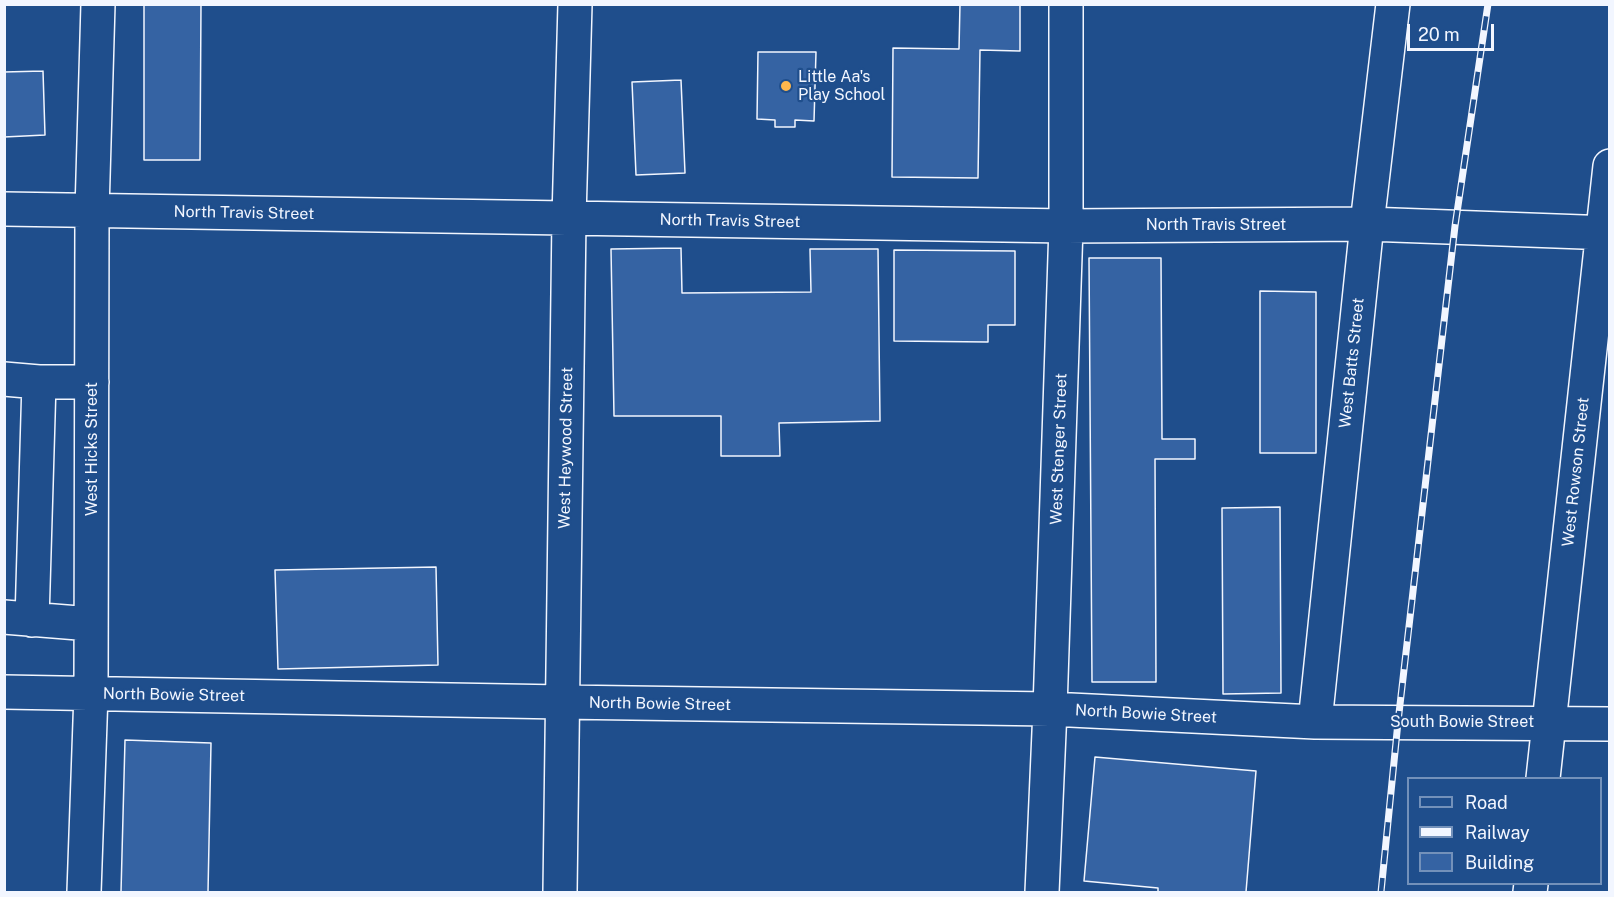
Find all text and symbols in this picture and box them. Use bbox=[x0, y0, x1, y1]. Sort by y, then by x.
scale bar bbox=[1410, 12, 1497, 50]
text: 20 m bbox=[1418, 24, 1460, 45]
place label: Little Aa's Play School bbox=[798, 67, 885, 105]
marker: Little Aa's Play School bbox=[779, 79, 793, 93]
street label: North Travis Street bbox=[174, 202, 314, 224]
street label: North Travis Street bbox=[660, 210, 800, 232]
street label: North Travis Street bbox=[1146, 215, 1286, 235]
street label: West Batts Street bbox=[1336, 297, 1368, 429]
street label: West Heywood Street bbox=[555, 367, 577, 529]
street label: West Stenger Street bbox=[1047, 373, 1071, 525]
street label: West Hicks Street bbox=[82, 382, 102, 516]
street label: West Rowson Street bbox=[1559, 396, 1593, 548]
street label: North Bowie Street bbox=[103, 684, 245, 706]
street label: North Bowie Street bbox=[589, 693, 731, 715]
street label: North Bowie Street bbox=[1074, 701, 1218, 727]
street label: South Bowie Street bbox=[1390, 712, 1534, 732]
legend bbox=[1407, 777, 1602, 885]
text: Road bbox=[1465, 792, 1508, 813]
text: Railway bbox=[1465, 822, 1530, 843]
text: Building bbox=[1465, 852, 1534, 873]

